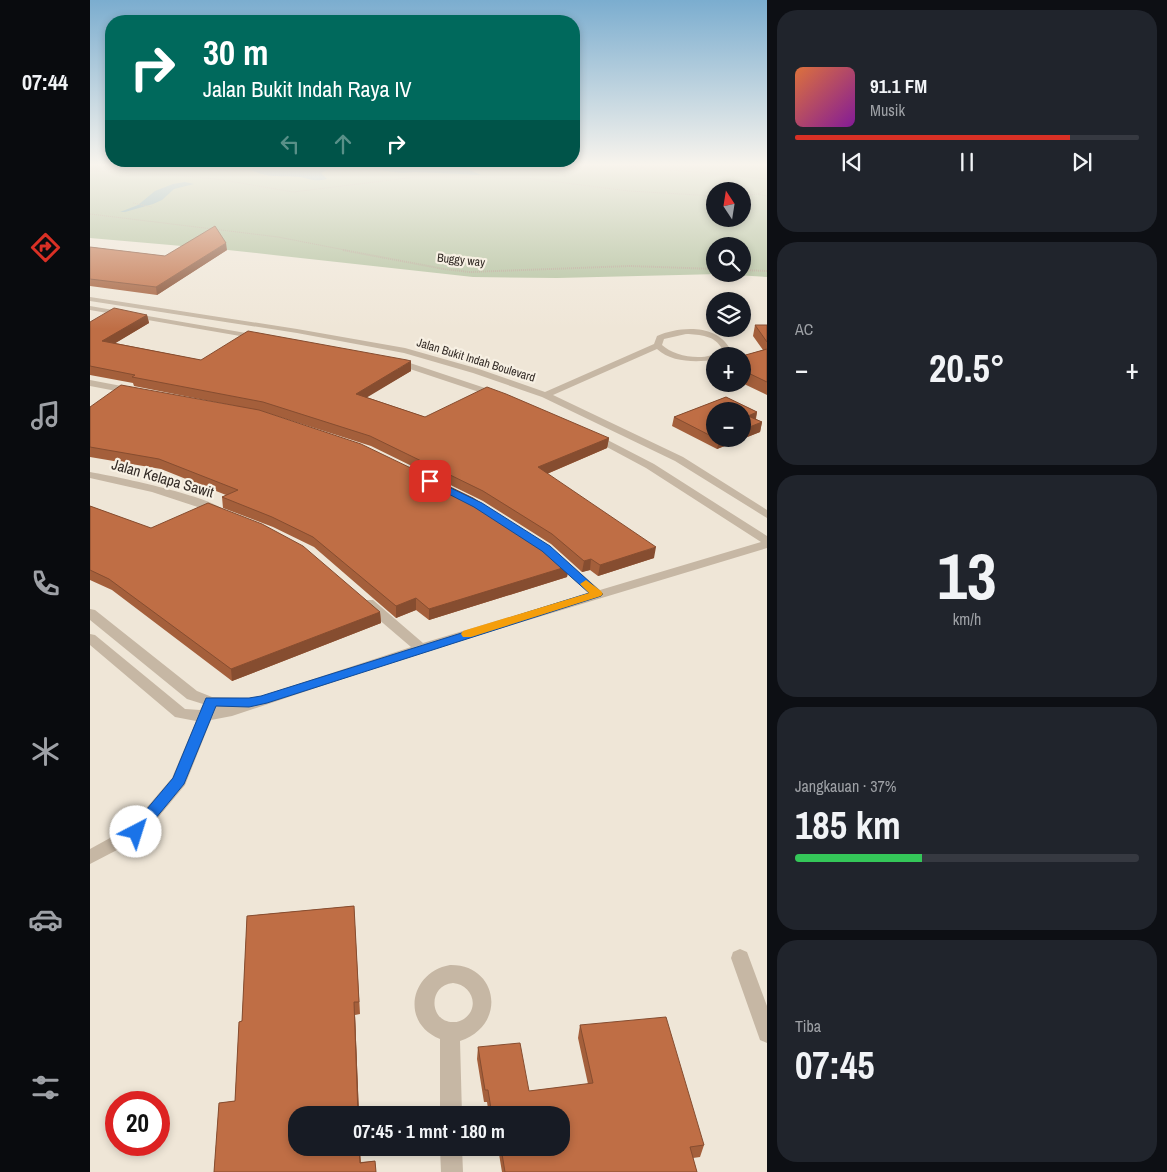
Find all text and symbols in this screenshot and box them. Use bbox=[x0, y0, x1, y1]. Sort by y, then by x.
text: 30 m bbox=[203, 29, 268, 76]
icon: right bbox=[120, 35, 185, 100]
text: 07:44 bbox=[22, 67, 68, 97]
text: 91.1 FM bbox=[870, 73, 927, 99]
text: Jalan Bukit Indah Raya IV bbox=[203, 74, 412, 104]
text: Musik bbox=[870, 99, 905, 121]
icon: left bbox=[276, 130, 304, 158]
icon: ahead bbox=[329, 130, 357, 158]
icon: right bbox=[382, 130, 410, 158]
icon: previous bbox=[838, 148, 866, 176]
icon: pause bbox=[953, 148, 981, 176]
icon: next bbox=[1068, 148, 1096, 176]
north arrow bbox=[706, 182, 751, 228]
map controls bbox=[706, 182, 751, 447]
icon: directions bbox=[28, 230, 63, 265]
button: search bbox=[706, 237, 751, 282]
street label: Buggy way bbox=[436, 250, 486, 270]
button: layers bbox=[706, 292, 751, 337]
text: AC bbox=[795, 318, 813, 340]
street label: Jalan Bukit Indah Boulevard bbox=[415, 334, 537, 386]
text: 20.5° bbox=[929, 343, 1005, 394]
button: + bbox=[706, 347, 751, 392]
text: − bbox=[795, 350, 808, 388]
text: + bbox=[1126, 350, 1139, 388]
icon: music bbox=[28, 398, 63, 433]
button: − bbox=[706, 402, 751, 447]
street label: Jalan Kelapa Sawit bbox=[109, 453, 217, 503]
pin bbox=[409, 460, 451, 502]
icon: arrive bbox=[416, 467, 444, 495]
text: 13 bbox=[937, 532, 997, 619]
icon: phone bbox=[28, 566, 63, 601]
text: km/h bbox=[953, 608, 981, 630]
icon: climate bbox=[28, 734, 63, 769]
text: Jangkauan · 37% bbox=[795, 775, 896, 797]
text: 185 km bbox=[795, 800, 901, 851]
position arrow bbox=[109, 805, 161, 857]
icon: car bbox=[28, 902, 63, 937]
text: Tiba bbox=[795, 1015, 821, 1037]
text: 07:45 bbox=[795, 1040, 875, 1091]
icon: filters bbox=[28, 1070, 63, 1105]
speed limit sign: 20 bbox=[105, 1091, 170, 1156]
text: 07:45 · 1 mnt · 180 m bbox=[353, 1118, 505, 1144]

